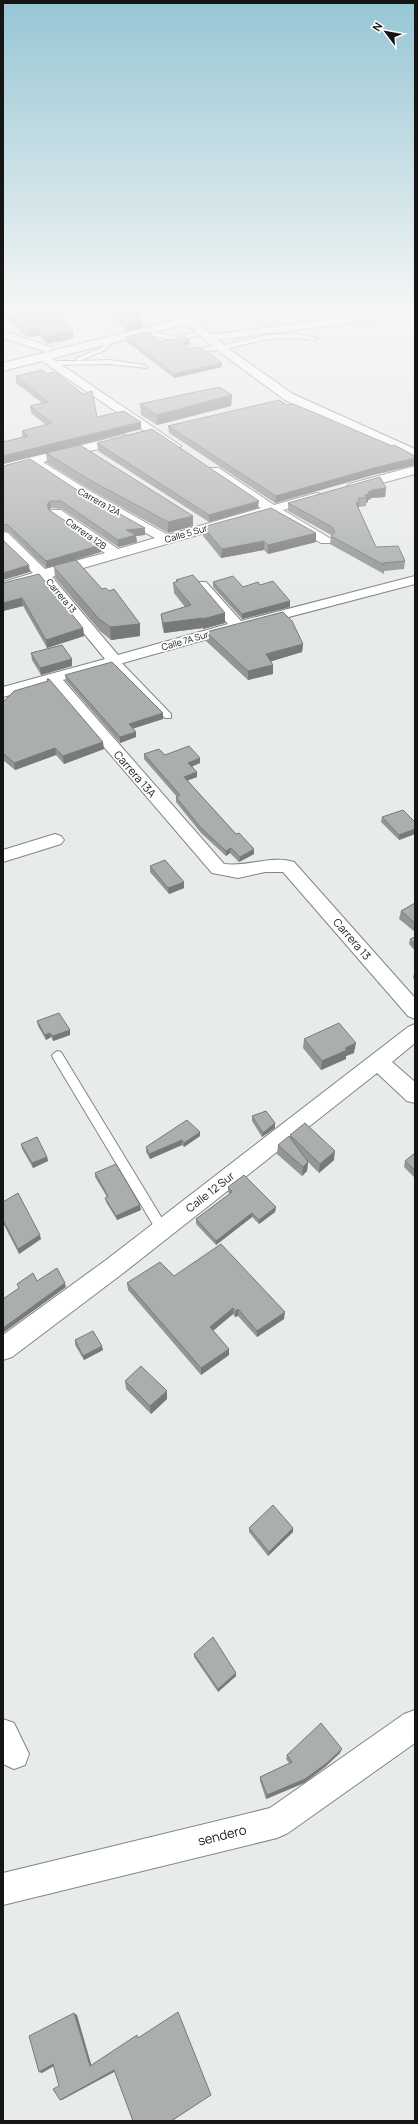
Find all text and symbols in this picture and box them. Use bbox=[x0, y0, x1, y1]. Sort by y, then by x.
north arrow bbox=[366, 12, 406, 52]
text: N bbox=[369, 19, 386, 34]
street label: Carrera 12A bbox=[75, 484, 123, 519]
street label: Carrera 12B bbox=[63, 515, 110, 553]
street label: Calle 5 Sur bbox=[163, 521, 209, 546]
street label: Carrera 13 bbox=[43, 576, 80, 616]
street label: Calle 7A Sur bbox=[160, 627, 211, 653]
street label: Carrera 13A bbox=[111, 747, 160, 800]
street label: Carrera 13 bbox=[330, 915, 375, 963]
street label: Calle 12 Sur bbox=[182, 1168, 237, 1215]
street label: sendero bbox=[196, 1820, 248, 1850]

